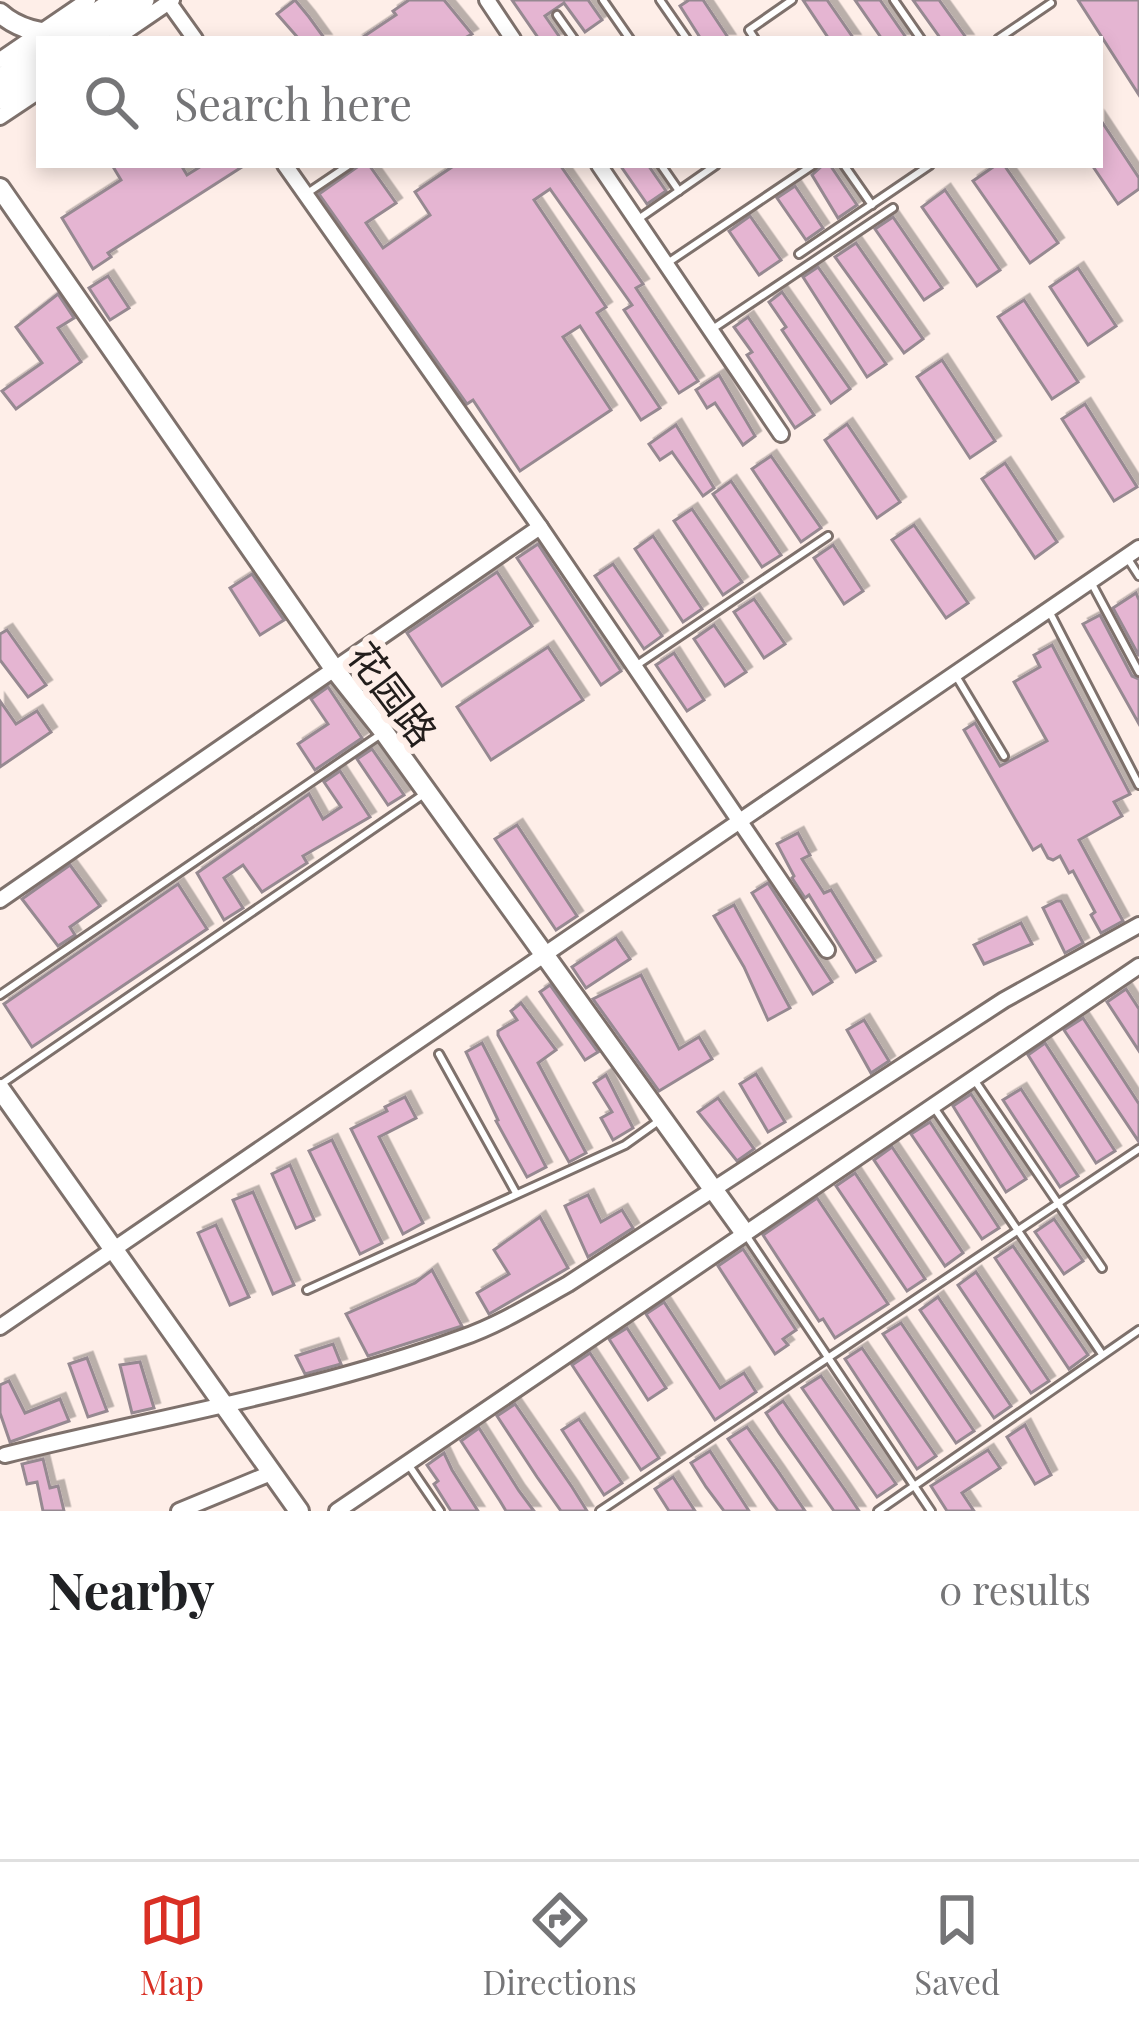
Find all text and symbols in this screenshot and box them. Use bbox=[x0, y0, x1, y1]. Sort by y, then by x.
search box bbox=[36, 36, 1103, 168]
icon: search bbox=[78, 69, 144, 135]
text: Search here bbox=[174, 72, 412, 132]
street label: 花园路 bbox=[338, 631, 450, 755]
text: Nearby bbox=[48, 1555, 214, 1623]
text: 0 results bbox=[939, 1563, 1091, 1615]
tab: Map bbox=[139, 1887, 205, 2003]
tab: Directions bbox=[482, 1887, 637, 2003]
tab: Saved bbox=[914, 1887, 1000, 2003]

